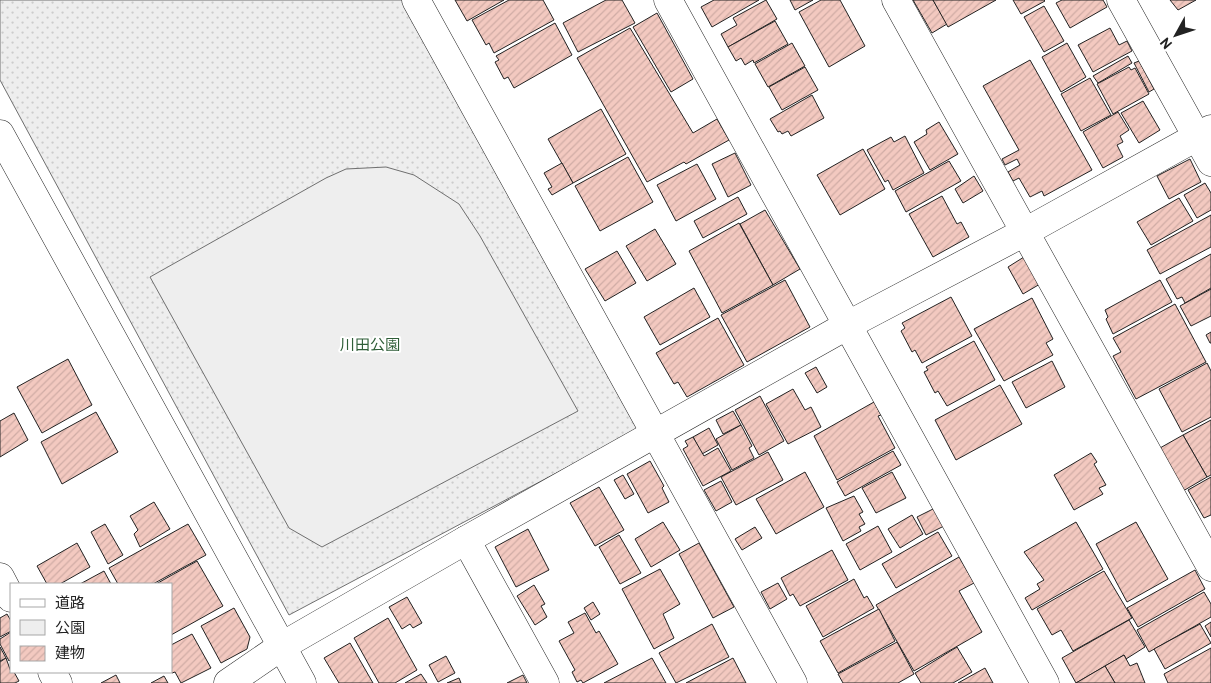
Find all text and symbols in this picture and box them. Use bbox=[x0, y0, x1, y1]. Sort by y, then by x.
north arrow bbox=[1151, 10, 1201, 60]
text: N bbox=[1157, 33, 1177, 52]
park label: 川田公園 bbox=[340, 337, 400, 356]
legend bbox=[10, 583, 172, 673]
text: 道路 bbox=[55, 595, 85, 614]
text: 公園 bbox=[55, 620, 85, 639]
text: 建物 bbox=[55, 645, 85, 664]

